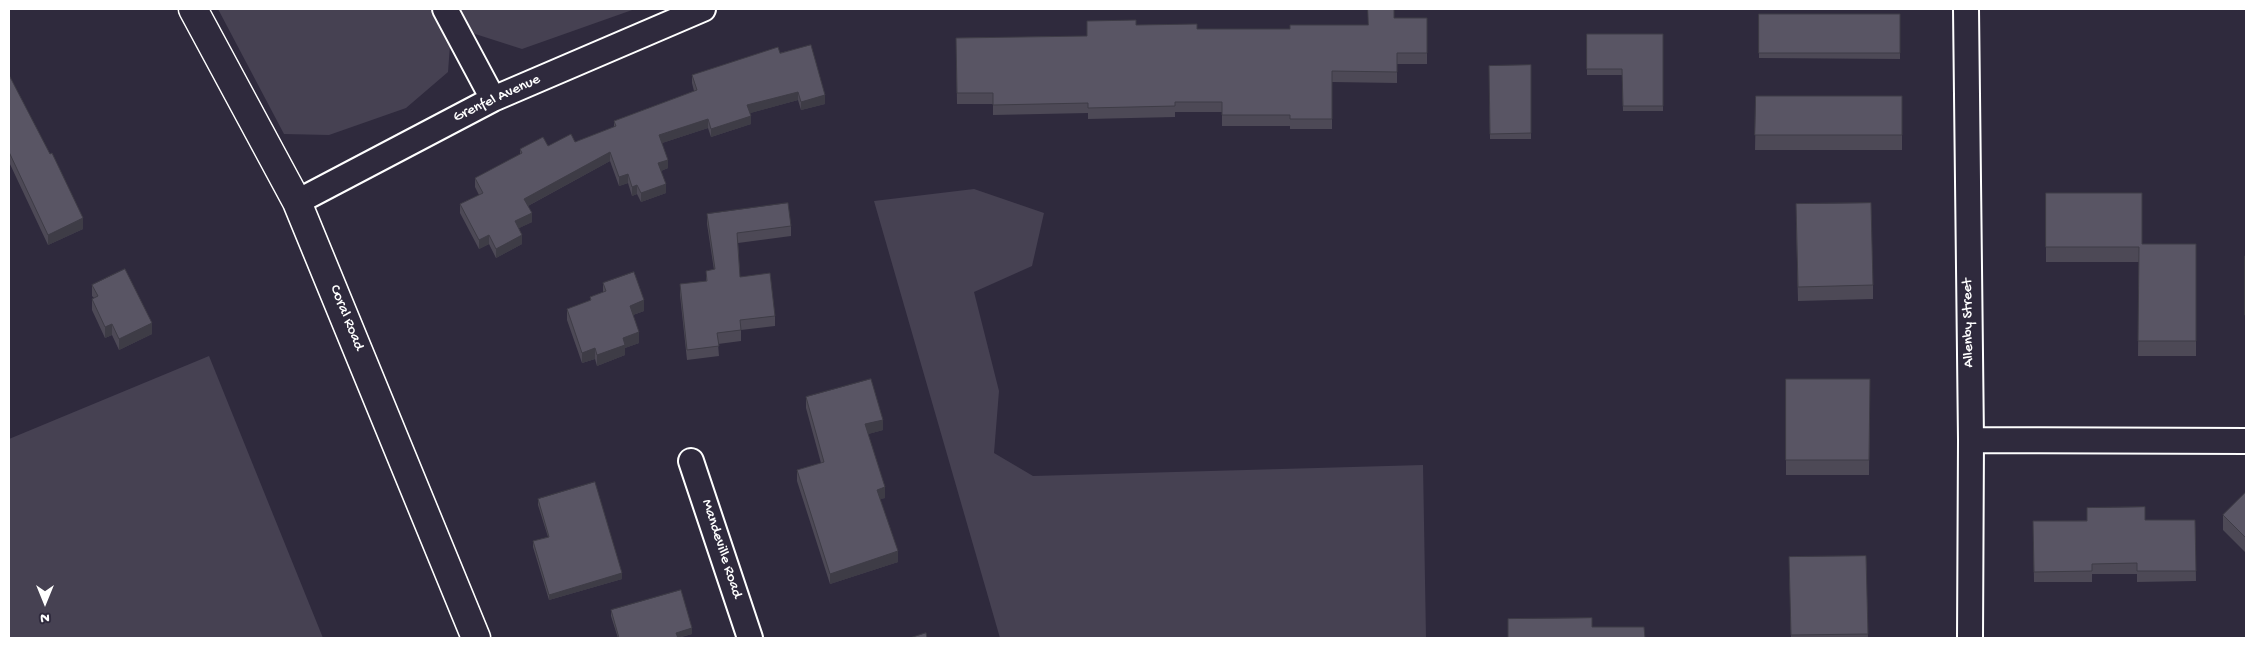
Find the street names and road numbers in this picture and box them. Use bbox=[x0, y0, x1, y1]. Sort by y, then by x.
street label: Grenfel Avenue bbox=[451, 71, 543, 127]
street label: Allenby Street bbox=[1959, 278, 1979, 368]
street label: Coral Road bbox=[325, 283, 367, 353]
street label: Mandeville Road bbox=[697, 497, 745, 601]

